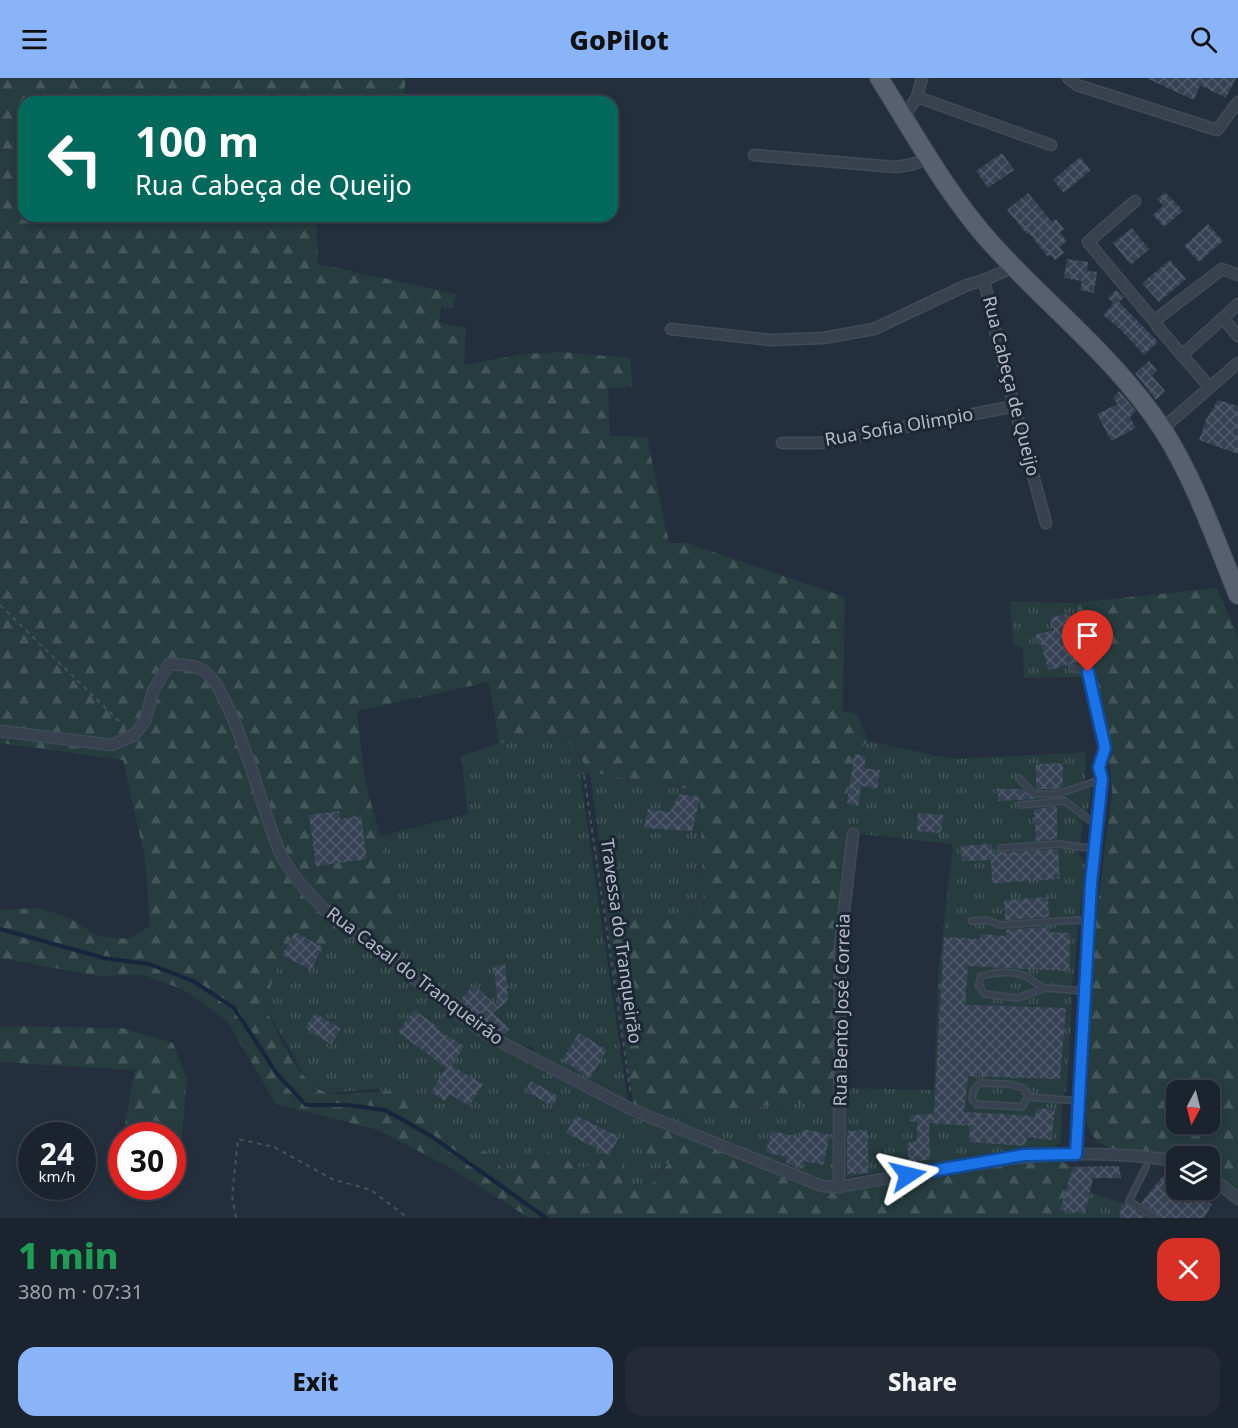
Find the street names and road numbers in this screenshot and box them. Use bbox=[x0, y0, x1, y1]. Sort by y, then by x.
street label: Rua Cabeça de Queijo bbox=[978, 293, 1046, 478]
street label: Rua Sofia Olimpio bbox=[823, 401, 975, 451]
street label: Travessa do Tranqueirão bbox=[596, 837, 648, 1045]
street label: Rua Casal do Tranqueirão bbox=[322, 901, 509, 1050]
street label: Rua Bento José Correia bbox=[827, 913, 855, 1107]

